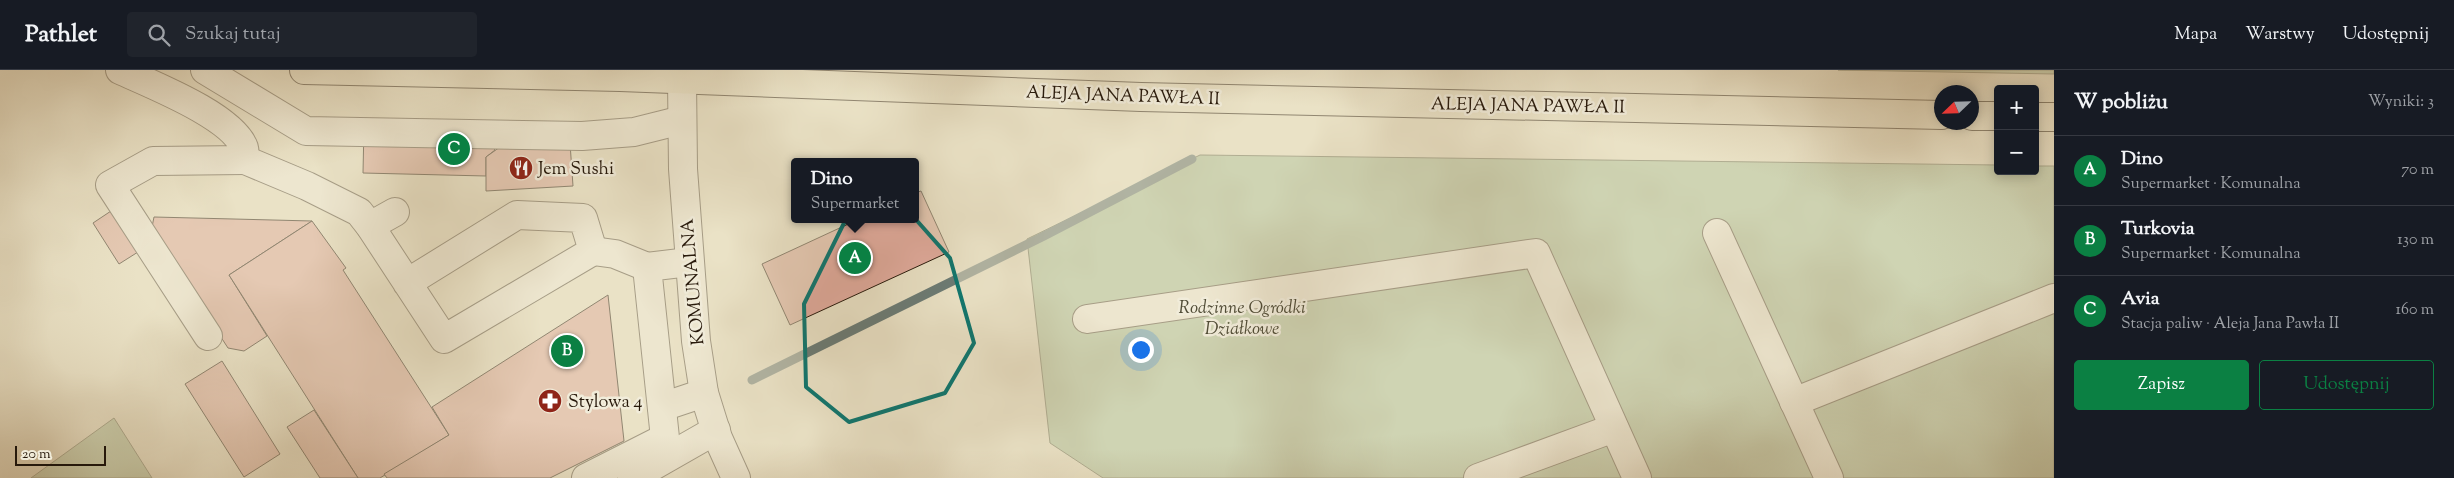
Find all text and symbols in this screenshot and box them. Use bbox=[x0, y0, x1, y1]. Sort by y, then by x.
search box bbox=[127, 12, 477, 57]
text: Pathlet bbox=[25, 18, 97, 52]
icon: search bbox=[145, 21, 173, 49]
text: Szukaj tutaj bbox=[185, 21, 281, 48]
text: Mapa bbox=[2174, 22, 2217, 48]
text: Warstwy bbox=[2245, 22, 2315, 48]
text: Udostępnij bbox=[2343, 22, 2429, 48]
street label: ALEJA JANA PAWŁA II bbox=[1025, 81, 1220, 113]
north arrow bbox=[1934, 85, 1979, 130]
map controls bbox=[1994, 85, 2039, 175]
button: + bbox=[1994, 85, 2039, 130]
text: W pobliżu bbox=[2074, 88, 2168, 118]
text: Wyniki: 3 bbox=[2368, 91, 2434, 114]
street label: ALEJA JANA PAWŁA II bbox=[1431, 92, 1625, 122]
pin: C bbox=[438, 130, 470, 168]
button: − bbox=[1994, 130, 2039, 175]
text: Dino bbox=[2121, 146, 2163, 173]
restaurant icon: Jem Sushi bbox=[508, 155, 534, 181]
place label: Jem Sushi bbox=[537, 157, 614, 183]
popup bbox=[791, 158, 919, 223]
text: A bbox=[2084, 159, 2097, 182]
text: 70 m bbox=[2401, 159, 2434, 182]
text: Dino bbox=[811, 166, 853, 193]
text: Supermarket · Komunalna bbox=[2121, 173, 2301, 196]
text: Supermarket bbox=[811, 193, 899, 216]
text: Turkovia bbox=[2121, 216, 2195, 243]
street label: KOMUNALNA bbox=[675, 217, 712, 346]
text: B bbox=[2085, 229, 2095, 252]
text: 130 m bbox=[2397, 229, 2434, 252]
pin: A bbox=[839, 239, 871, 277]
text: Supermarket · Komunalna bbox=[2121, 243, 2301, 266]
text: Avia bbox=[2121, 286, 2160, 313]
park label: Rodzinne Ogródki Działkowe bbox=[1179, 296, 1305, 343]
text: C bbox=[2084, 299, 2096, 322]
text: 160 m bbox=[2396, 299, 2434, 322]
text: Stacja paliw · Aleja Jana Pawła II bbox=[2121, 313, 2339, 336]
pin: B bbox=[551, 332, 583, 370]
your location bbox=[1128, 337, 1154, 363]
button: Zapisz bbox=[2074, 360, 2249, 410]
button: Udostępnij bbox=[2259, 360, 2434, 410]
pharmacy icon: Stylowa 4 bbox=[537, 388, 563, 414]
place label: Stylowa 4 bbox=[568, 390, 643, 416]
scale bar bbox=[15, 443, 106, 466]
text: 20 m bbox=[22, 445, 51, 465]

